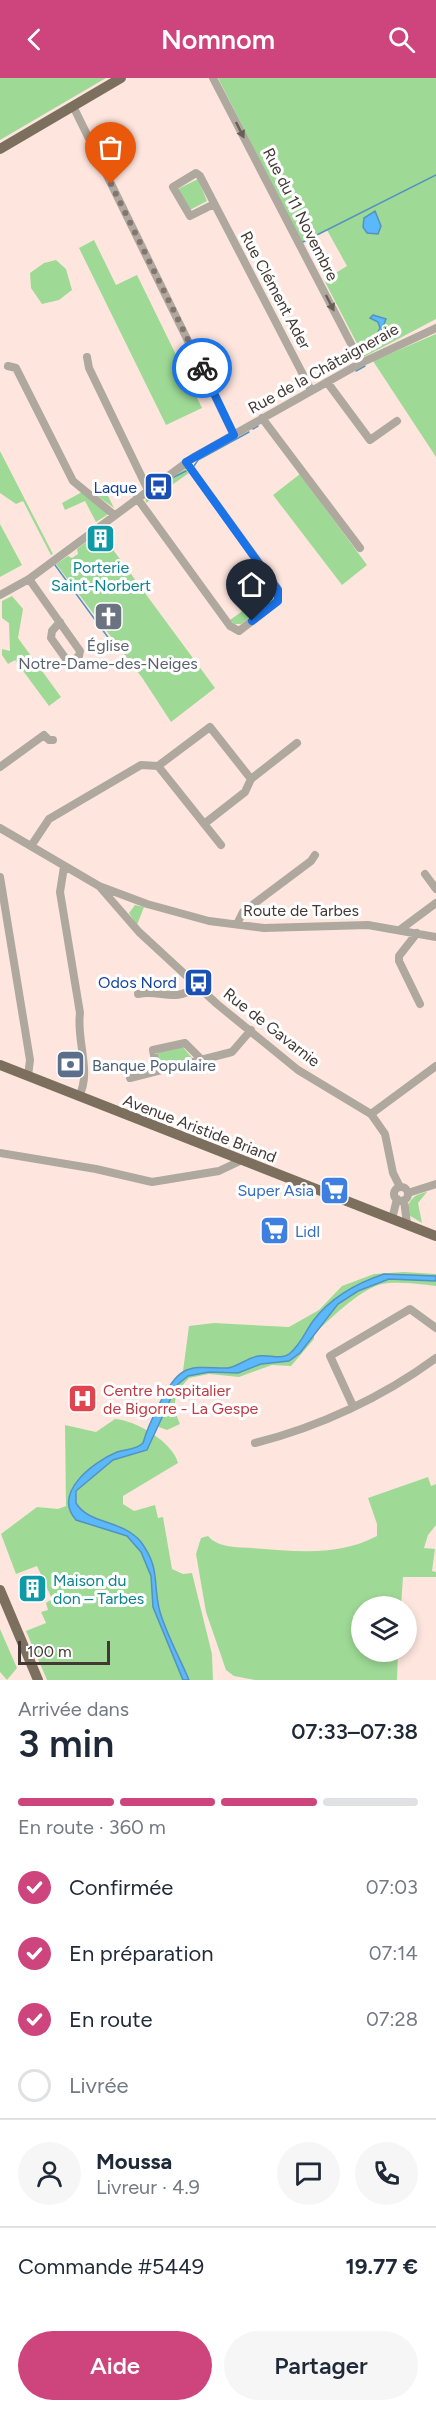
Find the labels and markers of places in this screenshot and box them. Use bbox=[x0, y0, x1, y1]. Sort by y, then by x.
pin bbox=[85, 122, 136, 184]
bus stop icon: Laque bbox=[142, 471, 174, 503]
place label: Laque bbox=[94, 478, 137, 497]
building icon: Porterie Saint-Norbert bbox=[85, 523, 117, 555]
place label: Porterie Saint-Norbert bbox=[51, 558, 151, 595]
pin bbox=[226, 559, 277, 621]
church icon: Église Notre-Dame-des-Neiges bbox=[92, 601, 124, 633]
place label: Église Notre-Dame-des-Neiges bbox=[18, 636, 198, 673]
bus stop icon: Odos Nord bbox=[182, 966, 214, 998]
place label: Odos Nord bbox=[98, 973, 177, 992]
bank icon: Banque Populaire bbox=[55, 1049, 87, 1081]
place label: Banque Populaire bbox=[92, 1056, 216, 1075]
supermarket icon: Super Asia bbox=[319, 1174, 351, 1206]
place label: Super Asia bbox=[238, 1181, 314, 1200]
supermarket icon: Lidl bbox=[258, 1215, 290, 1247]
place label: Lidl bbox=[295, 1222, 320, 1241]
place label: Centre hospitalier de Bigorre - La Gespe bbox=[103, 1381, 259, 1418]
hospital icon: Centre hospitalier de Bigorre - La Gespe bbox=[66, 1383, 98, 1415]
place label: Maison du don – Tarbes bbox=[53, 1571, 144, 1608]
building icon: Maison du don – Tarbes bbox=[16, 1573, 48, 1605]

